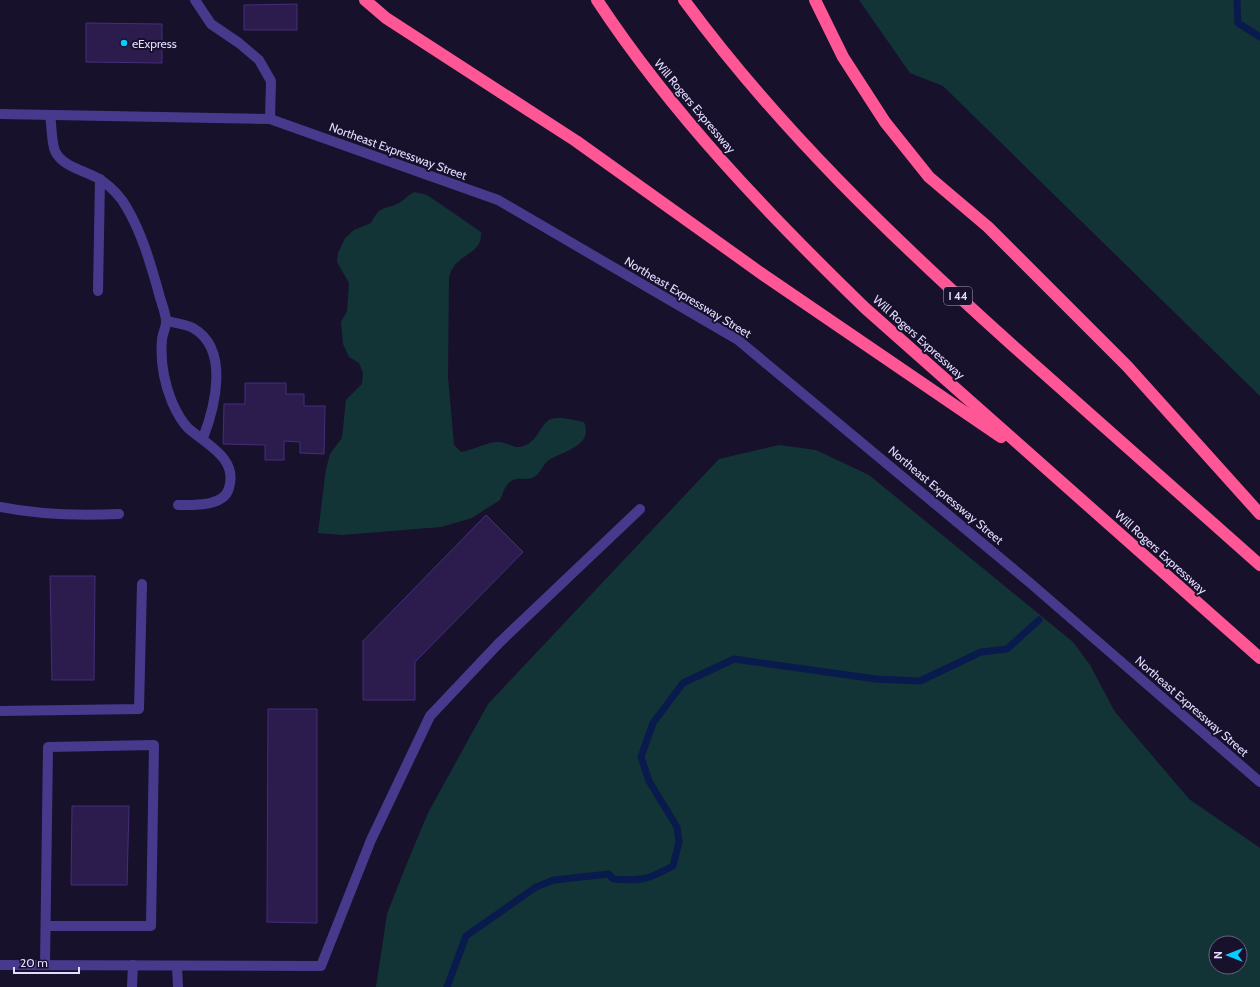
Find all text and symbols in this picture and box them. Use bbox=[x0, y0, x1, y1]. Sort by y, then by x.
place label: eExpress bbox=[132, 36, 177, 51]
marker: eExpress bbox=[119, 38, 129, 48]
street label: Will Rogers Expressway bbox=[651, 56, 739, 156]
street label: Northeast Expressway Street bbox=[327, 119, 469, 183]
street label: Northeast Expressway Street bbox=[622, 253, 754, 341]
road number: I 44 bbox=[944, 287, 972, 305]
street label: Will Rogers Expressway bbox=[870, 292, 968, 382]
street label: Northeast Expressway Street bbox=[886, 443, 1006, 547]
street label: Will Rogers Expressway bbox=[1112, 507, 1210, 597]
street label: Northeast Expressway Street bbox=[1132, 653, 1252, 759]
north arrow bbox=[1208, 935, 1248, 975]
scale bar bbox=[14, 949, 79, 975]
text: N bbox=[1211, 951, 1225, 959]
text: 20 m bbox=[20, 955, 48, 970]

